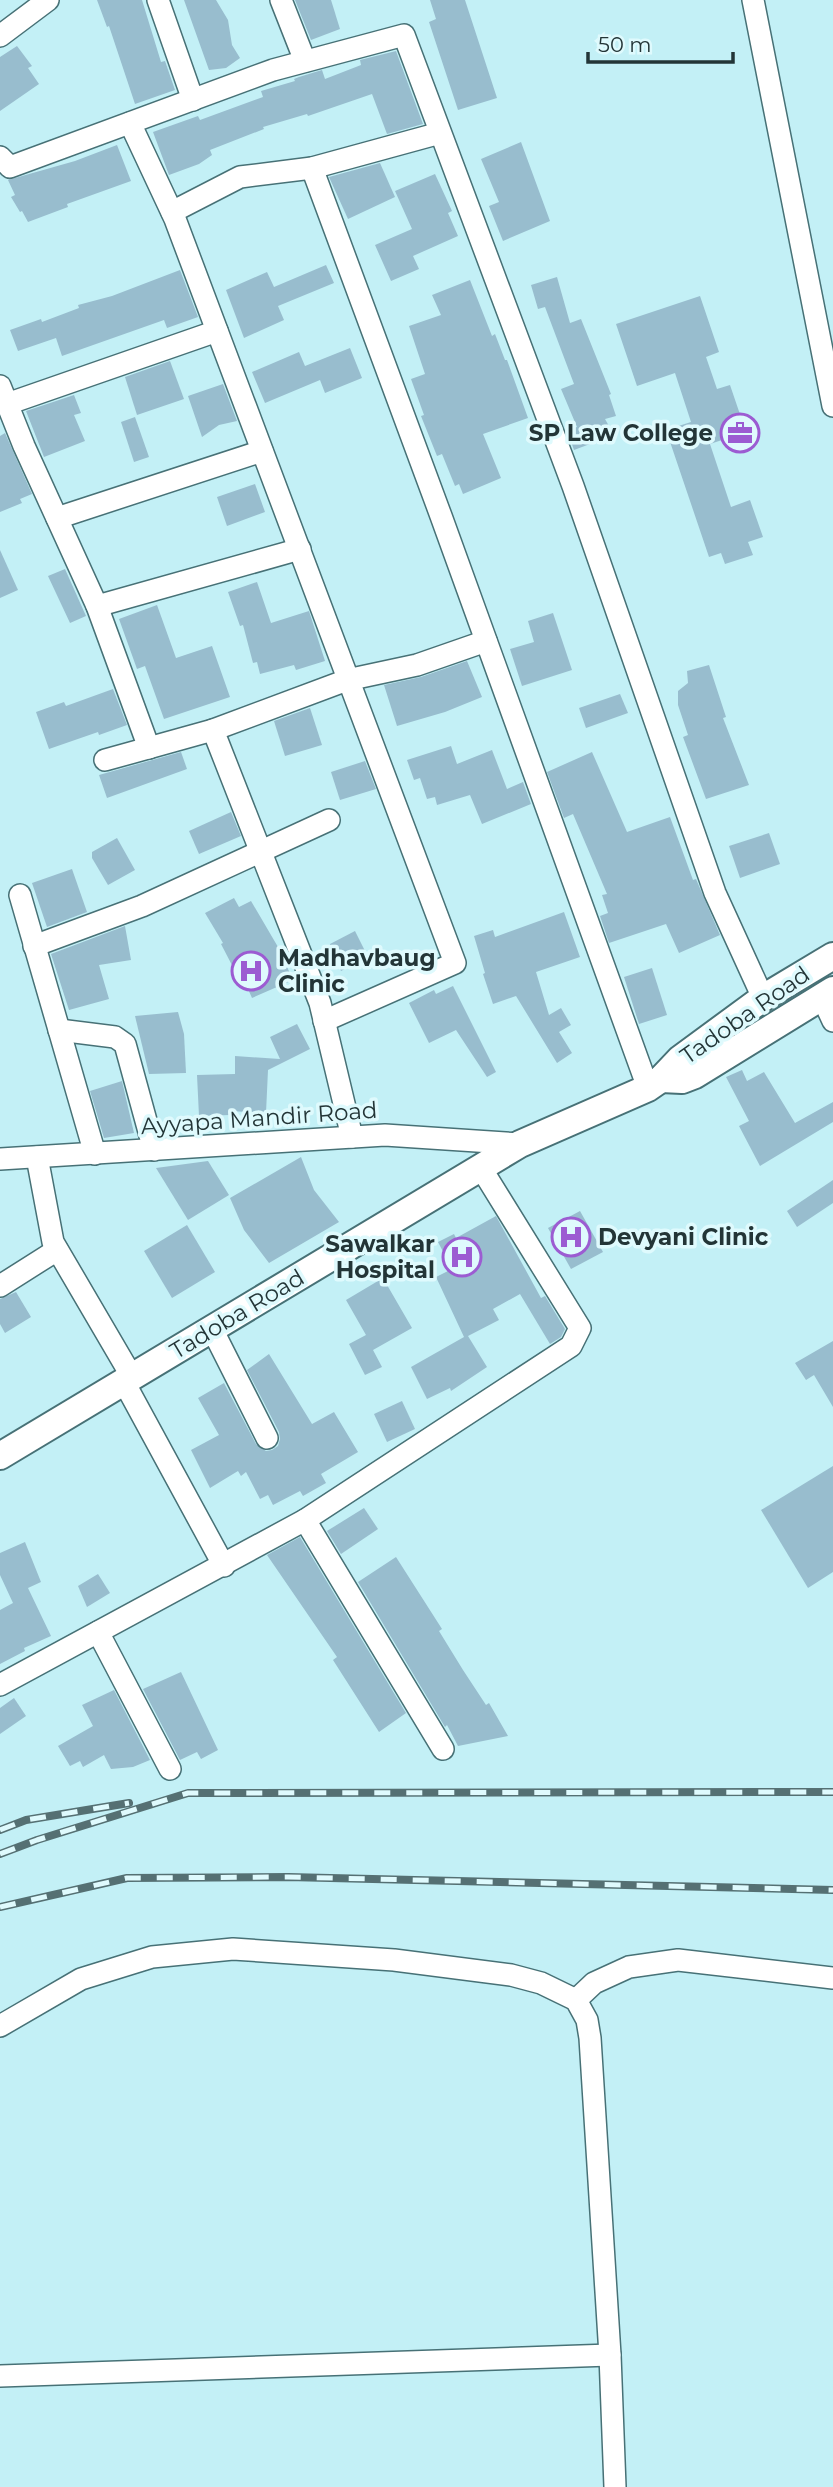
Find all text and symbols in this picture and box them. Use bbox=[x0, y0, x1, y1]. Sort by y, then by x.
scale bar bbox=[588, 21, 733, 65]
text: 50 m bbox=[598, 32, 652, 57]
office icon: SP Law College bbox=[719, 412, 761, 454]
place label: SP Law College bbox=[529, 419, 713, 447]
place label: Madhavbaug Clinic bbox=[278, 944, 436, 998]
hospital icon: Madhavbaug Clinic bbox=[230, 950, 272, 992]
street label: Tadoba Road bbox=[675, 960, 815, 1070]
street label: Ayyapa Mandir Road bbox=[140, 1096, 378, 1140]
hospital icon: Devyani Clinic bbox=[550, 1216, 592, 1258]
place label: Devyani Clinic bbox=[598, 1223, 769, 1251]
place label: Sawalkar Hospital bbox=[325, 1230, 435, 1284]
hospital icon: Sawalkar Hospital bbox=[441, 1236, 483, 1278]
street label: Tadoba Road bbox=[165, 1263, 309, 1365]

